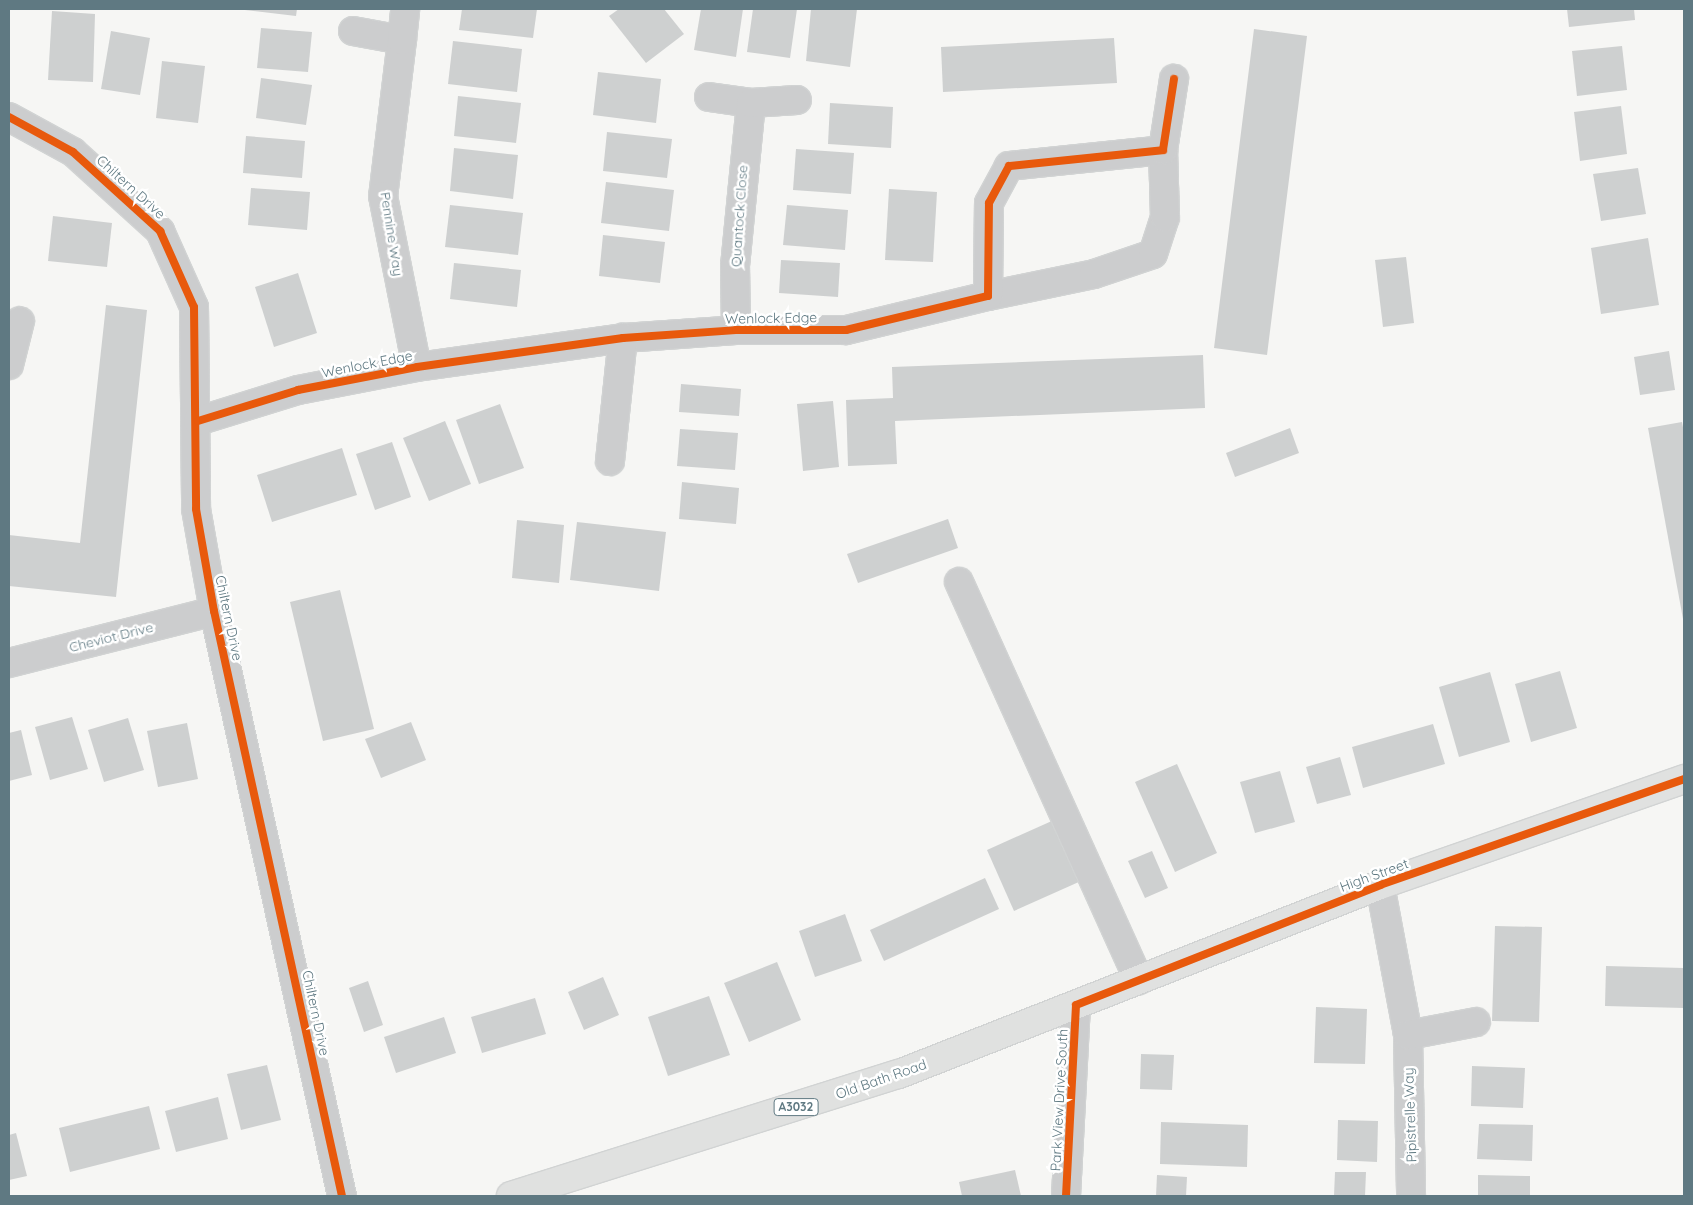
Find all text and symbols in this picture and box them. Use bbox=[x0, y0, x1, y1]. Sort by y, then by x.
street label: Chiltern Drive bbox=[93, 152, 169, 222]
street label: Quantock Close bbox=[727, 164, 751, 268]
street label: Pennine Way bbox=[377, 191, 407, 277]
street label: Wenlock Edge bbox=[725, 309, 817, 327]
street label: Wenlock Edge bbox=[320, 347, 414, 381]
street label: Chiltern Drive bbox=[212, 574, 246, 662]
street label: Cheviot Drive bbox=[67, 618, 155, 656]
street label: High Street bbox=[1337, 855, 1411, 895]
street label: Chiltern Drive bbox=[299, 969, 333, 1057]
street label: Park View Drive South bbox=[1047, 1028, 1071, 1172]
street label: Old Bath Road bbox=[833, 1056, 929, 1102]
street label: Pipistrelle Way bbox=[1400, 1067, 1420, 1163]
road number: A3032 bbox=[774, 1098, 818, 1116]

